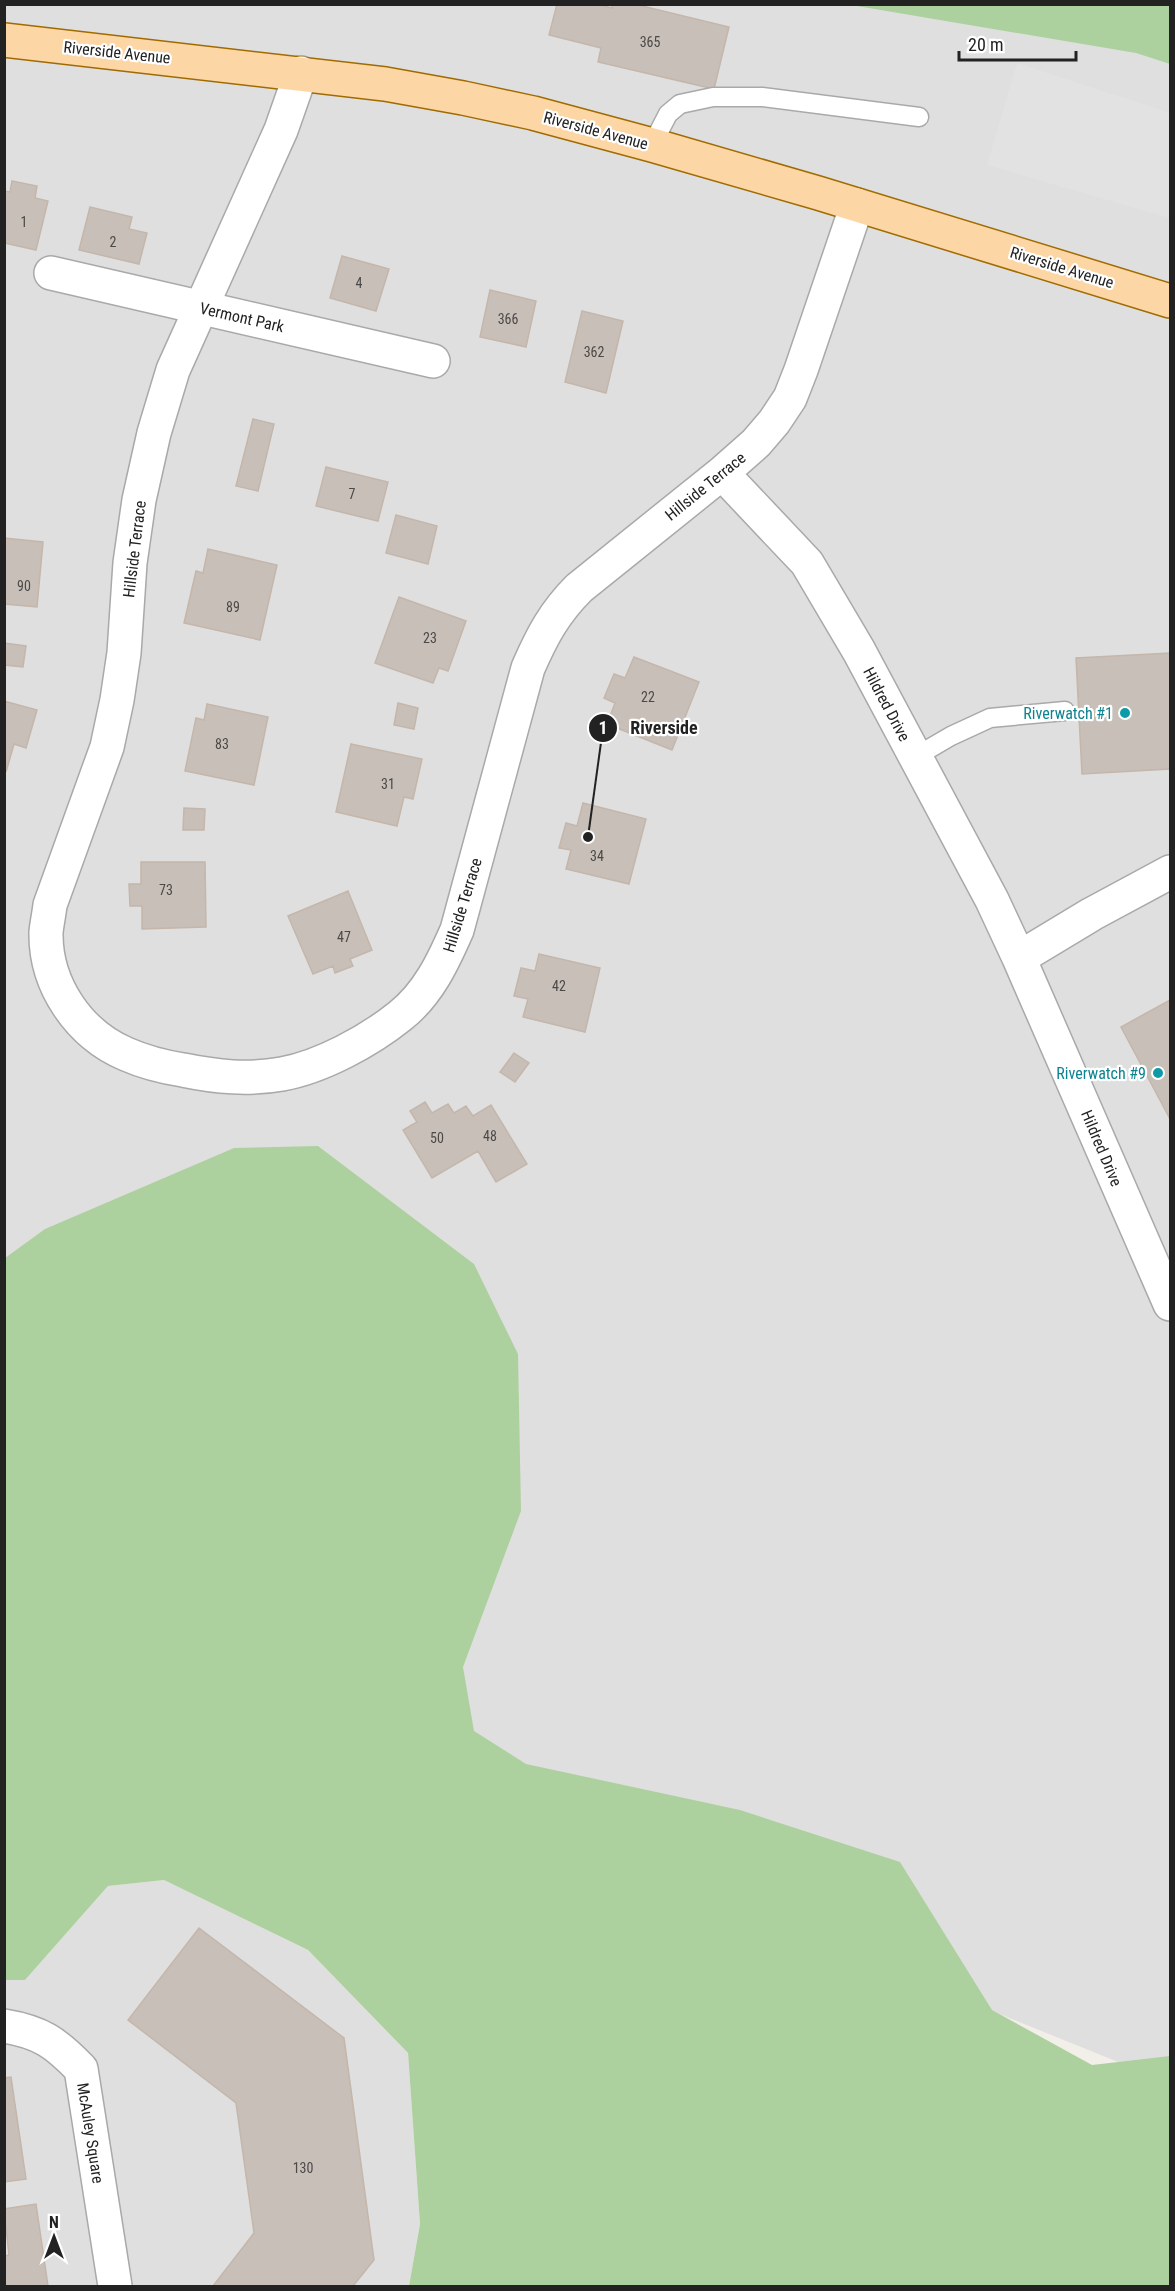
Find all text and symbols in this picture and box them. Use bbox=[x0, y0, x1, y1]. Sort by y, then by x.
scale bar bbox=[959, 24, 1076, 62]
house number: 365 bbox=[640, 34, 660, 50]
text: 20 m bbox=[968, 34, 1003, 55]
street label: Riverside Avenue bbox=[63, 37, 171, 68]
street label: Riverside Avenue bbox=[542, 107, 650, 154]
house number: 1 bbox=[21, 214, 27, 230]
house number: 2 bbox=[110, 234, 117, 250]
street label: Riverside Avenue bbox=[1008, 243, 1116, 292]
house number: 4 bbox=[356, 275, 363, 291]
street label: Vermont Park bbox=[198, 299, 287, 337]
house number: 366 bbox=[498, 311, 518, 327]
house number: 362 bbox=[584, 344, 604, 360]
street label: Hillside Terrace bbox=[661, 448, 749, 525]
house number: 7 bbox=[349, 486, 356, 502]
street label: Hillside Terrace bbox=[119, 499, 150, 599]
house number: 90 bbox=[17, 578, 31, 594]
house number: 89 bbox=[226, 599, 240, 615]
house number: 23 bbox=[423, 630, 437, 646]
street label: Hildred Drive bbox=[859, 664, 914, 744]
house number: 22 bbox=[641, 689, 655, 705]
place label: Riverwatch #1 bbox=[1023, 704, 1113, 723]
marker: Riverwatch #1 bbox=[1118, 706, 1132, 720]
callout: Riverside bbox=[588, 710, 709, 746]
text: 1 bbox=[598, 717, 608, 738]
text: Riverside bbox=[630, 717, 698, 738]
house number: 83 bbox=[215, 736, 229, 752]
house number: 31 bbox=[381, 776, 395, 792]
house number: 34 bbox=[590, 848, 604, 864]
street label: Hillside Terrace bbox=[439, 856, 486, 955]
house number: 73 bbox=[159, 882, 173, 898]
house number: 47 bbox=[337, 929, 351, 945]
house number: 42 bbox=[552, 978, 566, 994]
place label: Riverwatch #9 bbox=[1056, 1064, 1146, 1083]
marker: Riverwatch #9 bbox=[1151, 1066, 1165, 1080]
street label: Hildred Drive bbox=[1077, 1107, 1126, 1189]
house number: 48 bbox=[483, 1128, 497, 1144]
house number: 50 bbox=[430, 1130, 444, 1146]
street label: McAuley Square bbox=[73, 2081, 108, 2185]
house number: 130 bbox=[293, 2160, 313, 2176]
north arrow bbox=[24, 2207, 84, 2267]
text: N bbox=[49, 2213, 59, 2232]

